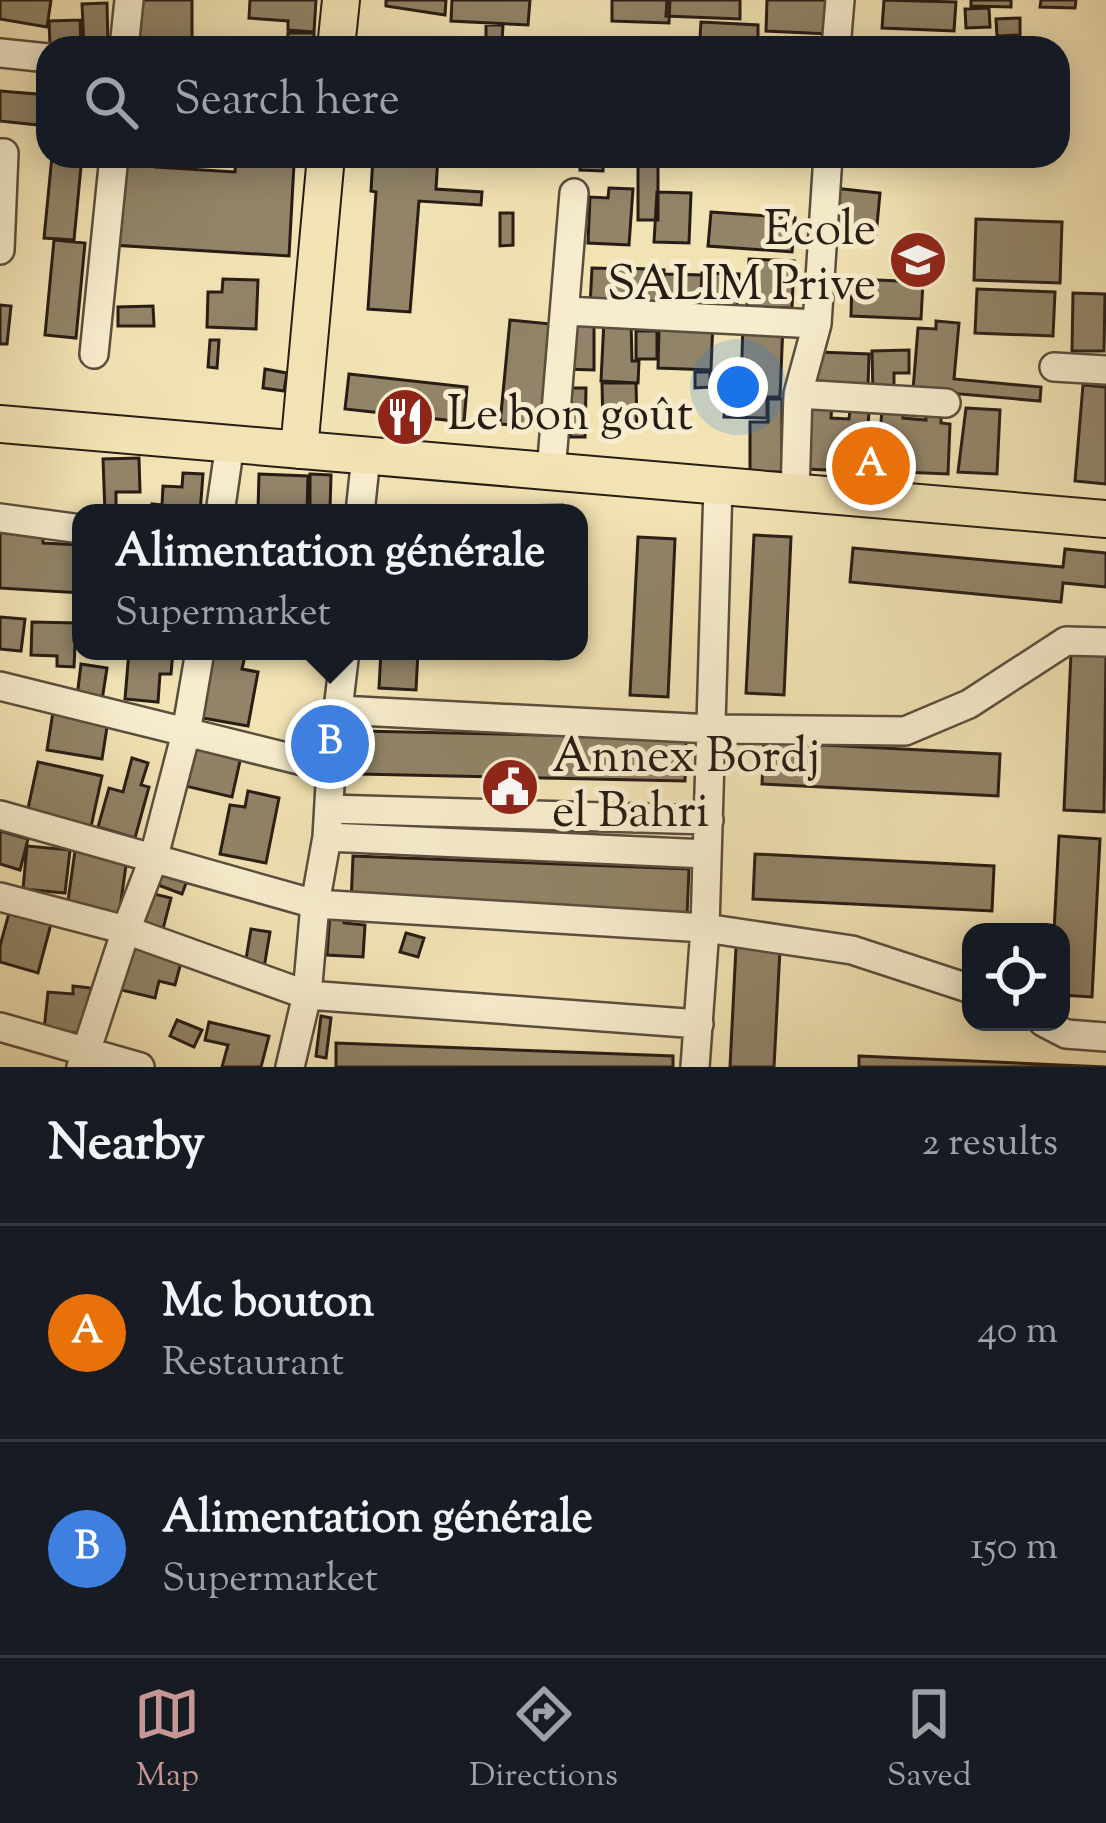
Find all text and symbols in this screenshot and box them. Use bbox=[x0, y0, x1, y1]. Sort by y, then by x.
search box bbox=[36, 36, 1070, 168]
icon: search bbox=[78, 69, 144, 135]
text: Search here bbox=[174, 70, 400, 135]
place label: Ecole SALIM Prive bbox=[607, 198, 876, 322]
school or university icon: Ecole SALIM Prive bbox=[887, 229, 949, 291]
your location bbox=[708, 357, 768, 417]
place label: Le bon goût bbox=[447, 383, 693, 452]
restaurant icon: Le bon goût bbox=[374, 386, 436, 448]
pin: A bbox=[832, 421, 910, 511]
popup bbox=[72, 504, 588, 660]
text: Alimentation générale bbox=[115, 522, 545, 587]
text: Supermarket bbox=[115, 587, 331, 643]
pin: B bbox=[291, 699, 369, 789]
place label: Annex Bordj el Bahri bbox=[552, 725, 820, 849]
public building icon: Annex Bordj el Bahri bbox=[479, 756, 541, 818]
map controls bbox=[962, 923, 1070, 1031]
button: locate bbox=[962, 923, 1070, 1031]
text: Nearby bbox=[48, 1109, 205, 1182]
text: 2 results bbox=[922, 1117, 1058, 1173]
text: Mc bouton bbox=[162, 1272, 374, 1337]
text: A bbox=[71, 1305, 103, 1361]
text: 40 m bbox=[978, 1305, 1058, 1361]
text: Restaurant bbox=[162, 1337, 344, 1393]
text: Alimentation générale bbox=[162, 1488, 593, 1553]
text: B bbox=[75, 1521, 99, 1577]
text: 150 m bbox=[970, 1521, 1058, 1577]
text: Supermarket bbox=[162, 1553, 378, 1609]
tab: Map bbox=[134, 1681, 200, 1801]
tab: Directions bbox=[469, 1681, 618, 1801]
tab: Saved bbox=[887, 1681, 972, 1801]

